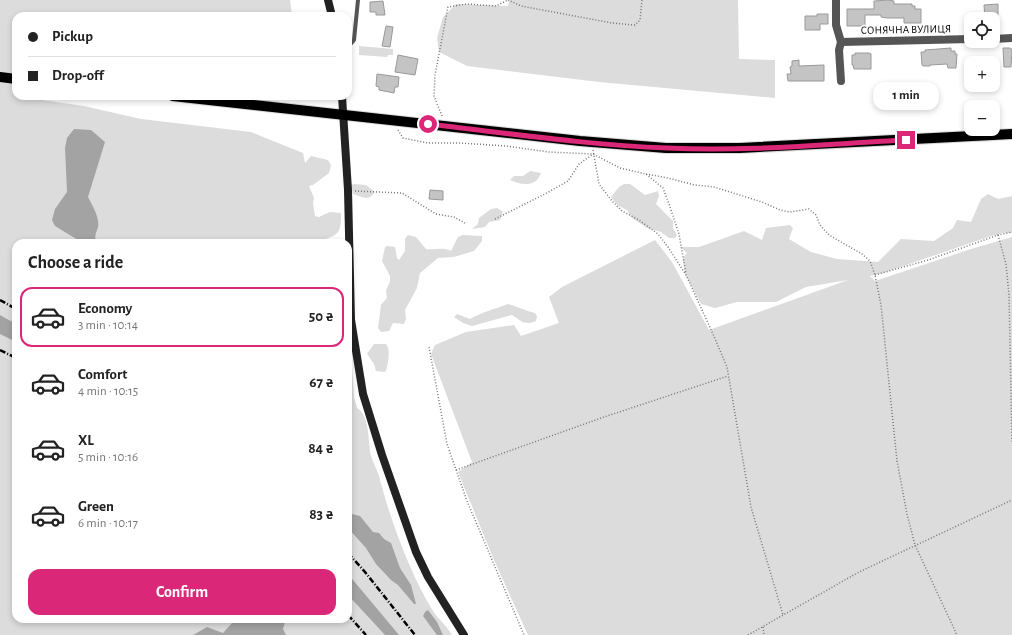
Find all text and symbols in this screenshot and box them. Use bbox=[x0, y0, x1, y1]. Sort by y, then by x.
map controls bbox=[964, 12, 1000, 136]
button: locate bbox=[964, 12, 1000, 48]
street label: СОНЯЧНА ВУЛИЦЯ bbox=[861, 23, 951, 36]
text: Pickup bbox=[52, 29, 93, 44]
button: + bbox=[964, 56, 1000, 92]
text: Drop-off bbox=[52, 68, 104, 83]
callout: 1 min bbox=[873, 82, 939, 110]
text: 1 min bbox=[892, 89, 920, 102]
button: − bbox=[964, 100, 1000, 136]
route start bbox=[419, 115, 437, 133]
route end bbox=[897, 131, 915, 149]
text: Choose a ride bbox=[28, 254, 123, 272]
icon: car bbox=[30, 299, 66, 335]
text: Economy bbox=[78, 301, 132, 316]
text: 50 ₴ bbox=[309, 309, 334, 324]
text: 3 min · 10:14 bbox=[78, 319, 138, 332]
icon: car bbox=[30, 365, 66, 401]
text: Comfort bbox=[78, 367, 127, 382]
text: 67 ₴ bbox=[309, 375, 334, 390]
text: 4 min · 10:15 bbox=[78, 385, 138, 398]
icon: car bbox=[30, 431, 66, 467]
text: XL bbox=[78, 433, 94, 448]
text: 84 ₴ bbox=[308, 441, 334, 456]
text: 5 min · 10:16 bbox=[78, 451, 138, 464]
icon: car bbox=[30, 497, 66, 533]
text: Green bbox=[78, 499, 114, 514]
text: 83 ₴ bbox=[309, 507, 334, 522]
text: 6 min · 10:17 bbox=[78, 517, 138, 530]
button: Confirm bbox=[28, 569, 336, 615]

